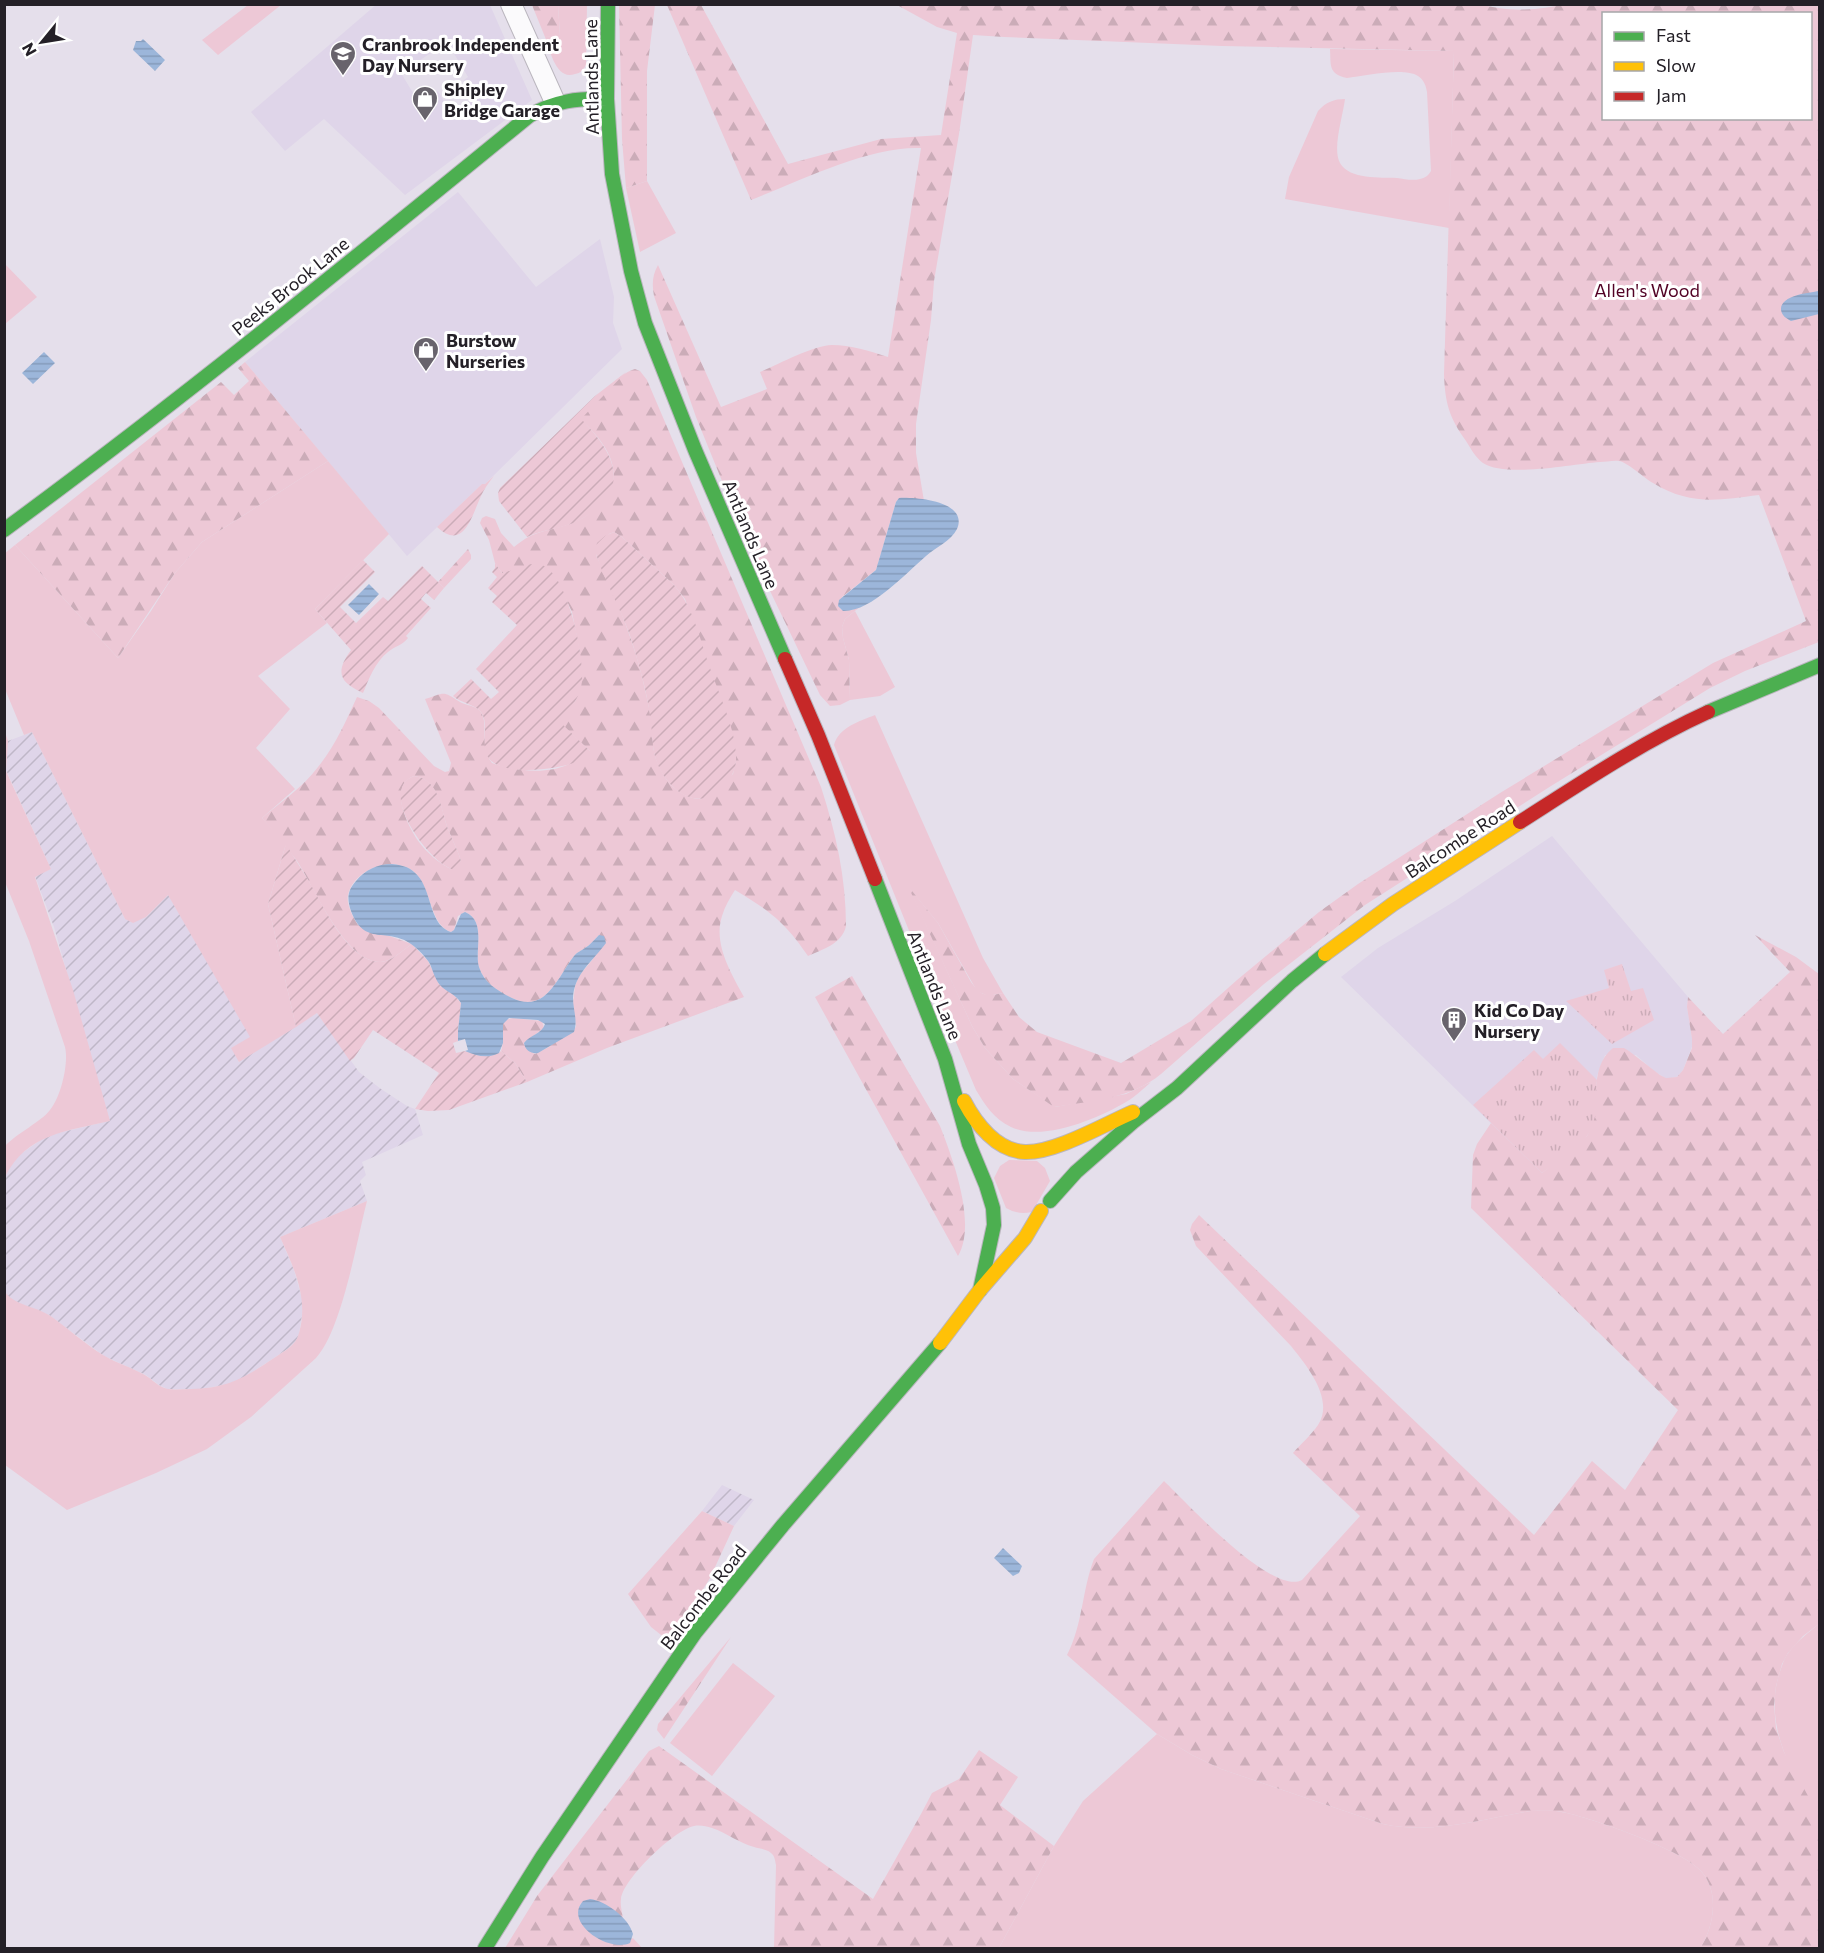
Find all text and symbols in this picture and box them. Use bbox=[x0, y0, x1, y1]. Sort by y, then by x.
north arrow bbox=[12, 12, 72, 72]
legend bbox=[1602, 12, 1812, 120]
street label: Antlands Lane bbox=[579, 19, 603, 135]
text: Fast bbox=[1656, 24, 1691, 46]
place label: Cranbrook Independent Day Nursery bbox=[362, 33, 560, 76]
school or university icon: Cranbrook Independent Day Nursery bbox=[328, 39, 358, 77]
text: N bbox=[17, 40, 40, 60]
text: Slow bbox=[1656, 54, 1696, 76]
place label: Shipley Bridge Garage bbox=[444, 78, 560, 121]
shop icon: Shipley Bridge Garage bbox=[410, 84, 440, 122]
text: Jam bbox=[1656, 84, 1686, 106]
street label: Peeks Brook Lane bbox=[227, 232, 353, 340]
park label: Allen's Wood bbox=[1594, 279, 1700, 301]
place label: Burstow Nurseries bbox=[446, 329, 525, 372]
shop icon: Burstow Nurseries bbox=[411, 335, 441, 373]
street label: Antlands Lane bbox=[718, 476, 784, 592]
street label: Balcombe Road bbox=[1401, 795, 1519, 883]
street label: Antlands Lane bbox=[903, 927, 967, 1043]
place label: Kid Co Day Nursery bbox=[1474, 999, 1565, 1042]
building icon: Kid Co Day Nursery bbox=[1439, 1005, 1469, 1043]
street label: Balcombe Road bbox=[655, 1540, 751, 1654]

